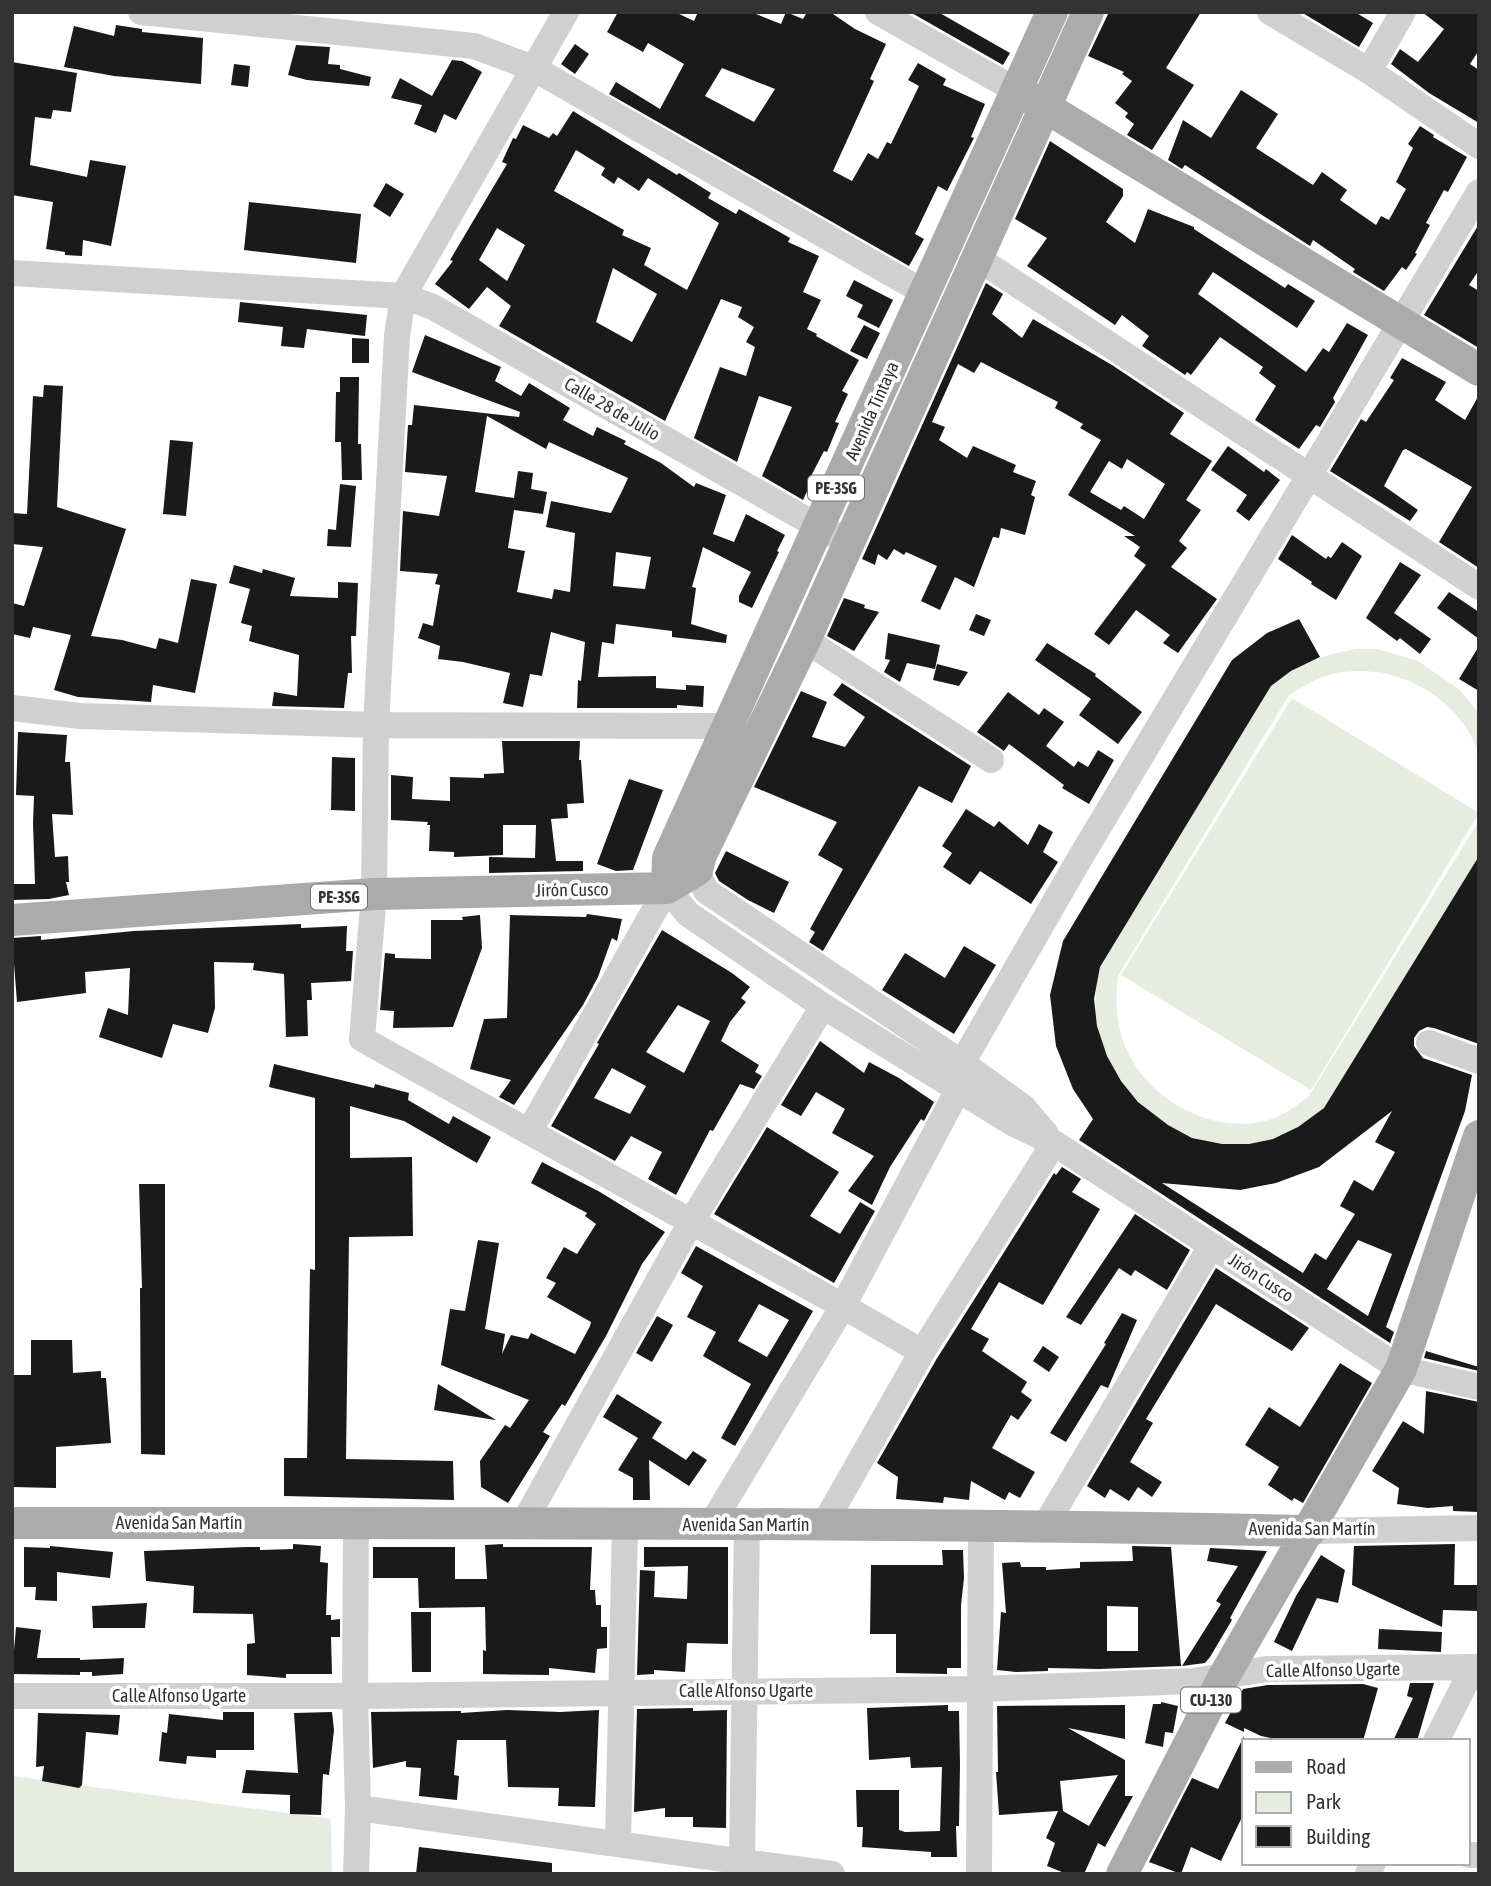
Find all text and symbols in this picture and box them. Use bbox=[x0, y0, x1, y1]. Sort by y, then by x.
street label: Avenida Tintaya bbox=[840, 358, 903, 464]
street label: Calle 28 de Julio bbox=[561, 373, 664, 444]
road number: PE-3SG bbox=[808, 475, 864, 500]
street label: Jirón Cusco bbox=[535, 878, 609, 901]
road number: PE-3SG bbox=[311, 884, 367, 909]
street label: Jirón Cusco bbox=[1225, 1249, 1298, 1306]
street label: Avenida San Martín bbox=[115, 1512, 243, 1533]
street label: Avenida San Martín bbox=[682, 1514, 810, 1535]
street label: Avenida San Martín bbox=[1248, 1518, 1376, 1539]
street label: Calle Alfonso Ugarte bbox=[1266, 1658, 1400, 1681]
street label: Calle Alfonso Ugarte bbox=[679, 1680, 813, 1701]
street label: Calle Alfonso Ugarte bbox=[112, 1685, 246, 1706]
road number: CU-130 bbox=[1181, 1688, 1241, 1712]
legend bbox=[1242, 1739, 1470, 1865]
text: Road bbox=[1306, 1754, 1346, 1778]
text: Park bbox=[1306, 1789, 1341, 1813]
text: Building bbox=[1306, 1824, 1370, 1848]

